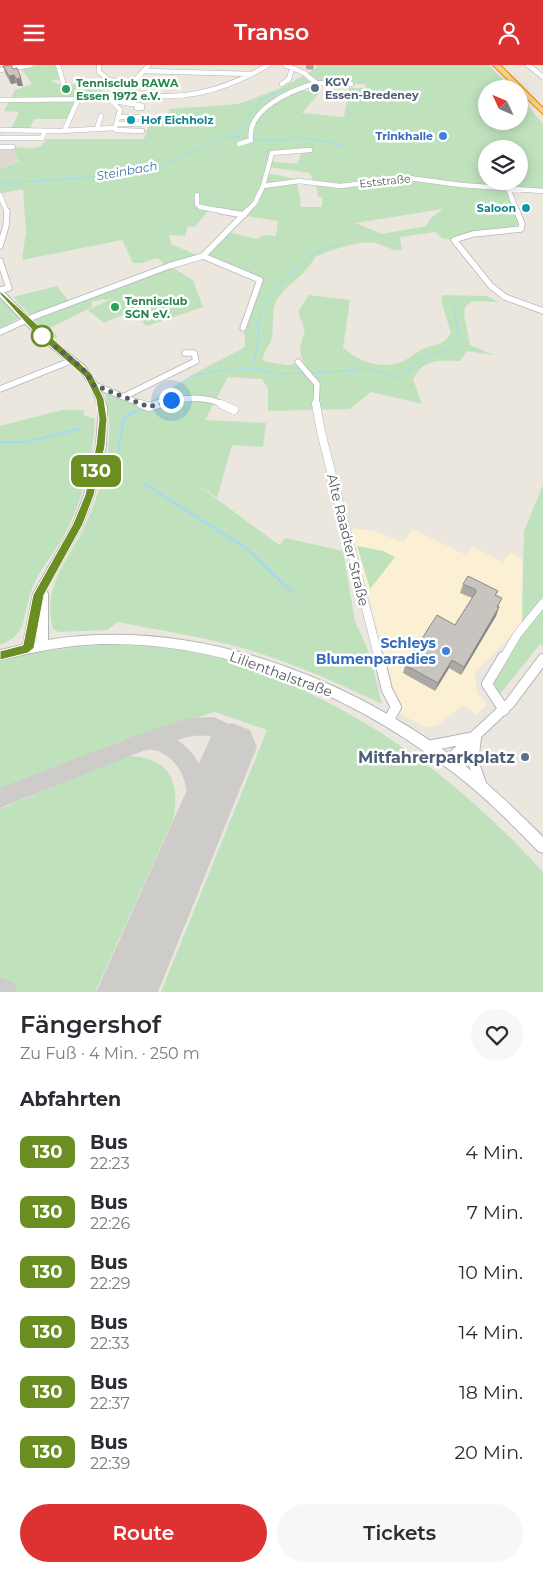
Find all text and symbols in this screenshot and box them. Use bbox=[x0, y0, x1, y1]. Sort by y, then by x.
icon: menu bbox=[20, 19, 48, 47]
text: Transo bbox=[234, 19, 309, 46]
icon: person bbox=[495, 19, 523, 47]
place label: KGV Essen-Bredeney bbox=[325, 75, 419, 102]
place label: Tennisclub RAWA Essen 1972 e.V. bbox=[76, 76, 179, 103]
north arrow bbox=[478, 80, 528, 130]
map controls bbox=[478, 80, 528, 190]
marker: KGV Essen-Bredeney bbox=[309, 82, 321, 94]
marker: Tennisclub RAWA Essen 1972 e.V. bbox=[60, 83, 72, 95]
place label: Hof Eichholz bbox=[141, 113, 213, 127]
marker: Hof Eichholz bbox=[125, 114, 137, 126]
place label: Trinkhalle bbox=[376, 129, 433, 143]
marker: Trinkhalle bbox=[437, 130, 449, 142]
button: layers bbox=[478, 140, 528, 190]
water label: Steinbach bbox=[95, 158, 159, 183]
street label: Eststraße bbox=[359, 171, 412, 191]
place label: Saloon bbox=[477, 201, 516, 215]
marker: Saloon bbox=[520, 202, 532, 214]
place label: Tennisclub SGN eV. bbox=[125, 294, 188, 321]
marker: Tennisclub SGN eV. bbox=[109, 301, 121, 313]
unlabelled marker bbox=[31, 325, 53, 347]
your location bbox=[159, 388, 184, 413]
line badge: 130 bbox=[67, 455, 125, 487]
text: 130 bbox=[81, 460, 111, 482]
street label: Alte Raadter Straße bbox=[323, 472, 373, 608]
place label: Schleys Blumenparadies bbox=[316, 634, 437, 668]
marker: Schleys Blumenparadies bbox=[440, 645, 452, 657]
street label: Lilienthalstraße bbox=[227, 647, 335, 701]
place label: Mitfahrerparkplatz bbox=[358, 748, 515, 767]
marker: Mitfahrerparkplatz bbox=[519, 751, 531, 763]
button: heart bbox=[471, 1009, 523, 1061]
text: Fängershof bbox=[20, 1010, 161, 1039]
text: Zu Fuß · 4 Min. · 250 m bbox=[20, 1044, 200, 1063]
text: Abfahrten bbox=[20, 1088, 121, 1111]
text: Bus bbox=[90, 1131, 128, 1154]
text: 130 bbox=[33, 1141, 62, 1163]
text: 4 Min. bbox=[465, 1141, 523, 1164]
text: 22:23 bbox=[90, 1154, 130, 1173]
text: Bus bbox=[90, 1191, 128, 1214]
text: 130 bbox=[33, 1201, 62, 1223]
text: 7 Min. bbox=[467, 1201, 523, 1224]
text: 22:26 bbox=[90, 1214, 130, 1233]
text: Bus bbox=[90, 1251, 128, 1274]
text: 130 bbox=[33, 1261, 62, 1283]
text: 10 Min. bbox=[458, 1261, 523, 1284]
text: 22:29 bbox=[90, 1274, 130, 1293]
text: Bus bbox=[90, 1311, 128, 1334]
text: 130 bbox=[33, 1321, 62, 1343]
text: 14 Min. bbox=[458, 1321, 523, 1344]
text: 22:33 bbox=[90, 1334, 130, 1353]
text: Bus bbox=[90, 1371, 128, 1394]
text: 130 bbox=[33, 1381, 62, 1403]
text: 18 Min. bbox=[459, 1381, 523, 1404]
text: 22:37 bbox=[90, 1394, 130, 1413]
text: Bus bbox=[90, 1431, 128, 1454]
text: 130 bbox=[33, 1441, 62, 1463]
text: 20 Min. bbox=[455, 1441, 523, 1464]
text: 22:39 bbox=[90, 1454, 130, 1473]
button: Route bbox=[20, 1504, 267, 1562]
button: Tickets bbox=[277, 1504, 523, 1562]

